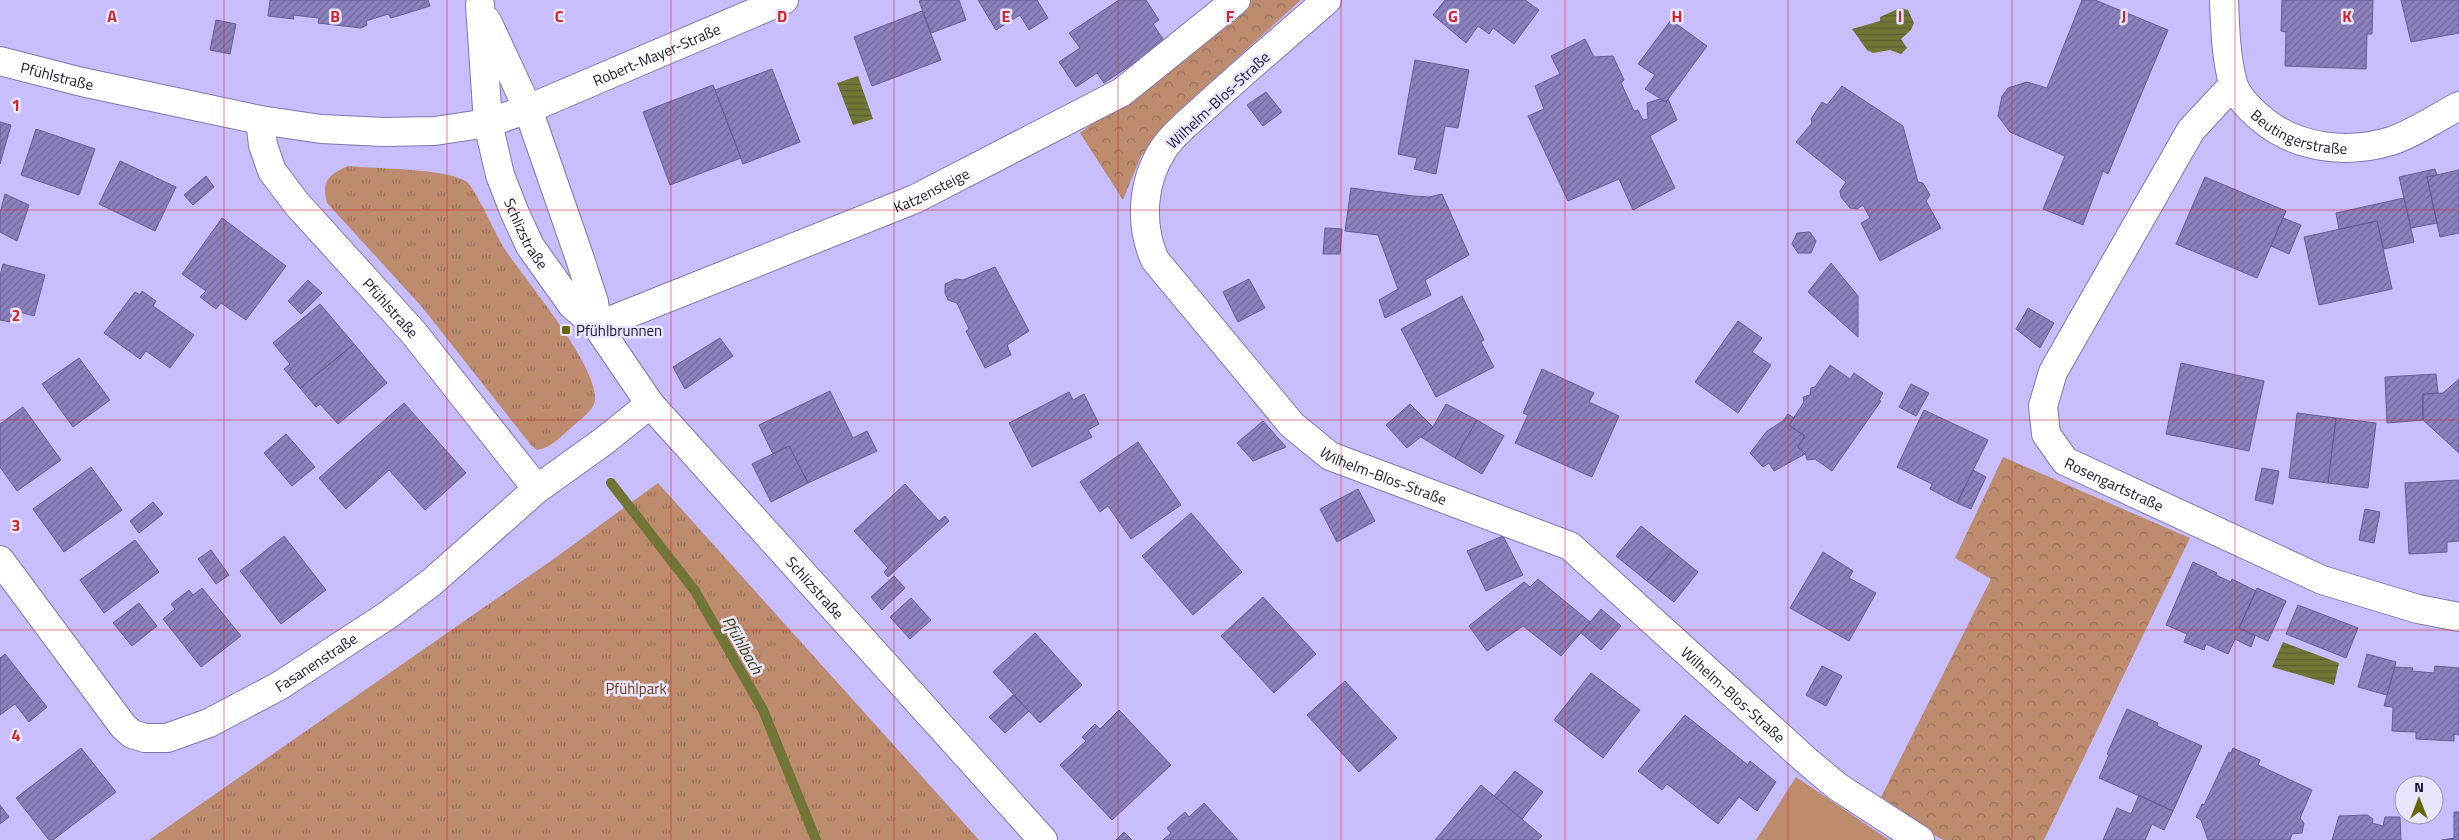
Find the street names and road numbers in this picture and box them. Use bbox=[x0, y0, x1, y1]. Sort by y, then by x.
street label: Robert-Mayer-Straße bbox=[589, 17, 724, 92]
street label: Wilhelm-Blos-Straße bbox=[1161, 46, 1275, 154]
street label: Pfühlstraße bbox=[18, 55, 96, 96]
street label: Beutingerstraße bbox=[2246, 103, 2347, 159]
street label: Katzensteige bbox=[890, 161, 973, 218]
street label: Schlizstraße bbox=[499, 195, 554, 274]
street label: Pfühlstraße bbox=[357, 272, 425, 343]
street label: Wilhelm-Blos-Straße bbox=[1315, 441, 1450, 510]
street label: Rosengartstraße bbox=[2061, 451, 2167, 517]
street label: Schlizstraße bbox=[781, 551, 850, 624]
street label: Fasanenstraße bbox=[270, 627, 362, 697]
street label: Wilhelm-Blos-Straße bbox=[1676, 641, 1791, 748]

